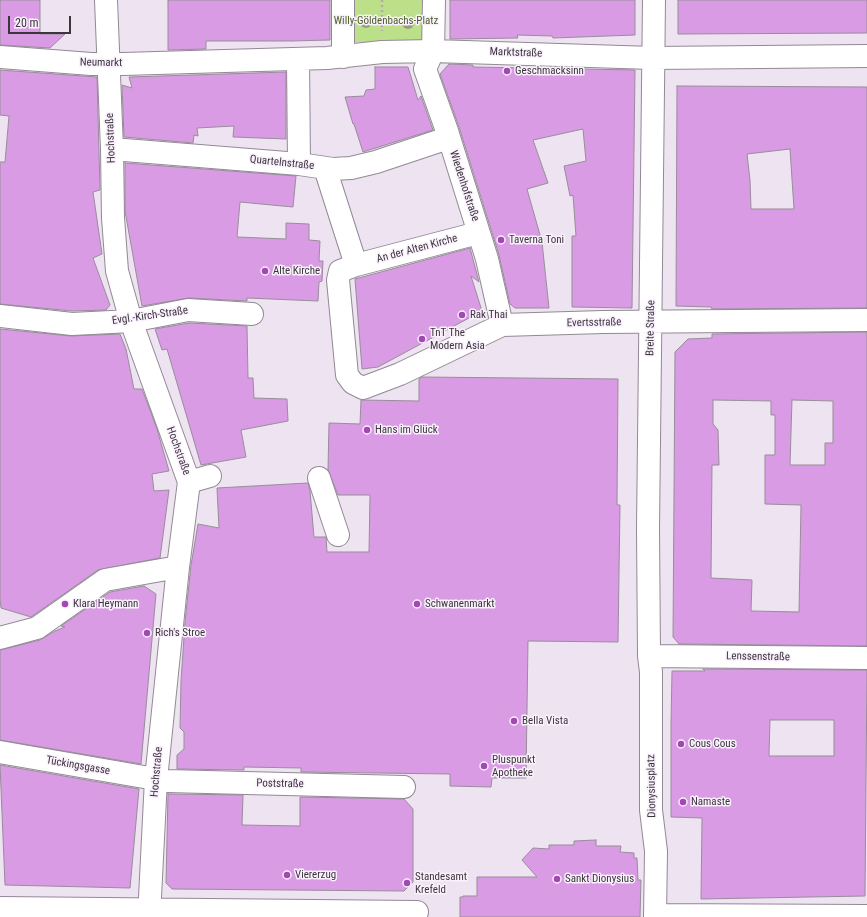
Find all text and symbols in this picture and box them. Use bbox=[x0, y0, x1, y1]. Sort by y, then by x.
scale bar bbox=[10, 8, 73, 34]
park label: Willy-Göldenbachs-Platz bbox=[334, 14, 438, 28]
text: 20 m bbox=[15, 16, 39, 30]
street label: Marktstraße bbox=[489, 45, 543, 61]
street label: Neumarkt bbox=[80, 56, 122, 70]
place label: Geschmacksinn bbox=[515, 64, 584, 78]
marker: Geschmacksinn bbox=[502, 66, 512, 76]
street label: Hochstraße bbox=[104, 113, 118, 163]
street label: Wiedenhofstraße bbox=[446, 149, 482, 223]
street label: Quartelnstraße bbox=[249, 153, 315, 173]
street label: An der Alten Kirche bbox=[375, 232, 459, 266]
place label: Taverna Toni bbox=[509, 233, 564, 247]
marker: Taverna Toni bbox=[496, 235, 506, 245]
place label: Alte Kirche bbox=[273, 264, 320, 278]
marker: Alte Kirche bbox=[260, 266, 270, 276]
street label: Breite Straße bbox=[644, 300, 658, 356]
street label: Evgl.-Kirch-Straße bbox=[111, 304, 189, 328]
place label: Rak Thai bbox=[470, 308, 507, 322]
marker: Rak Thai bbox=[457, 310, 467, 320]
street label: Evertsstraße bbox=[567, 316, 621, 330]
place label: TnT The Modern Asia bbox=[430, 326, 485, 352]
marker: TnT The Modern Asia bbox=[417, 334, 427, 344]
place label: Hans im Glück bbox=[375, 423, 438, 437]
street label: Hochstraße bbox=[163, 425, 193, 477]
marker: Hans im Glück bbox=[362, 425, 372, 435]
place label: Klara Heymann bbox=[73, 597, 138, 611]
place label: Schwanenmarkt bbox=[425, 597, 494, 611]
marker: Klara Heymann bbox=[60, 599, 70, 609]
marker: Schwanenmarkt bbox=[412, 599, 422, 609]
place label: Rich's Stroe bbox=[155, 626, 205, 640]
marker: Rich's Stroe bbox=[142, 628, 152, 638]
street label: Lenssenstraße bbox=[726, 650, 790, 664]
place label: Bella Vista bbox=[522, 714, 568, 728]
marker: Bella Vista bbox=[509, 716, 519, 726]
place label: Cous Cous bbox=[689, 737, 736, 751]
marker: Cous Cous bbox=[676, 739, 686, 749]
street label: Hochstraße bbox=[148, 746, 166, 798]
place label: Pluspunkt Apotheke bbox=[492, 753, 535, 779]
street label: Tückingsgasse bbox=[45, 754, 111, 778]
street label: Dionysiusplatz bbox=[645, 754, 659, 818]
marker: Pluspunkt Apotheke bbox=[479, 761, 489, 771]
street label: Poststraße bbox=[256, 777, 304, 791]
place label: Namaste bbox=[691, 795, 730, 809]
marker: Namaste bbox=[678, 797, 688, 807]
place label: Viererzug bbox=[295, 868, 336, 882]
marker: Viererzug bbox=[282, 870, 292, 880]
place label: Standesamt Krefeld bbox=[415, 870, 467, 896]
place label: Sankt Dionysius bbox=[565, 872, 634, 886]
marker: Sankt Dionysius bbox=[552, 874, 562, 884]
marker: Standesamt Krefeld bbox=[402, 878, 412, 888]

